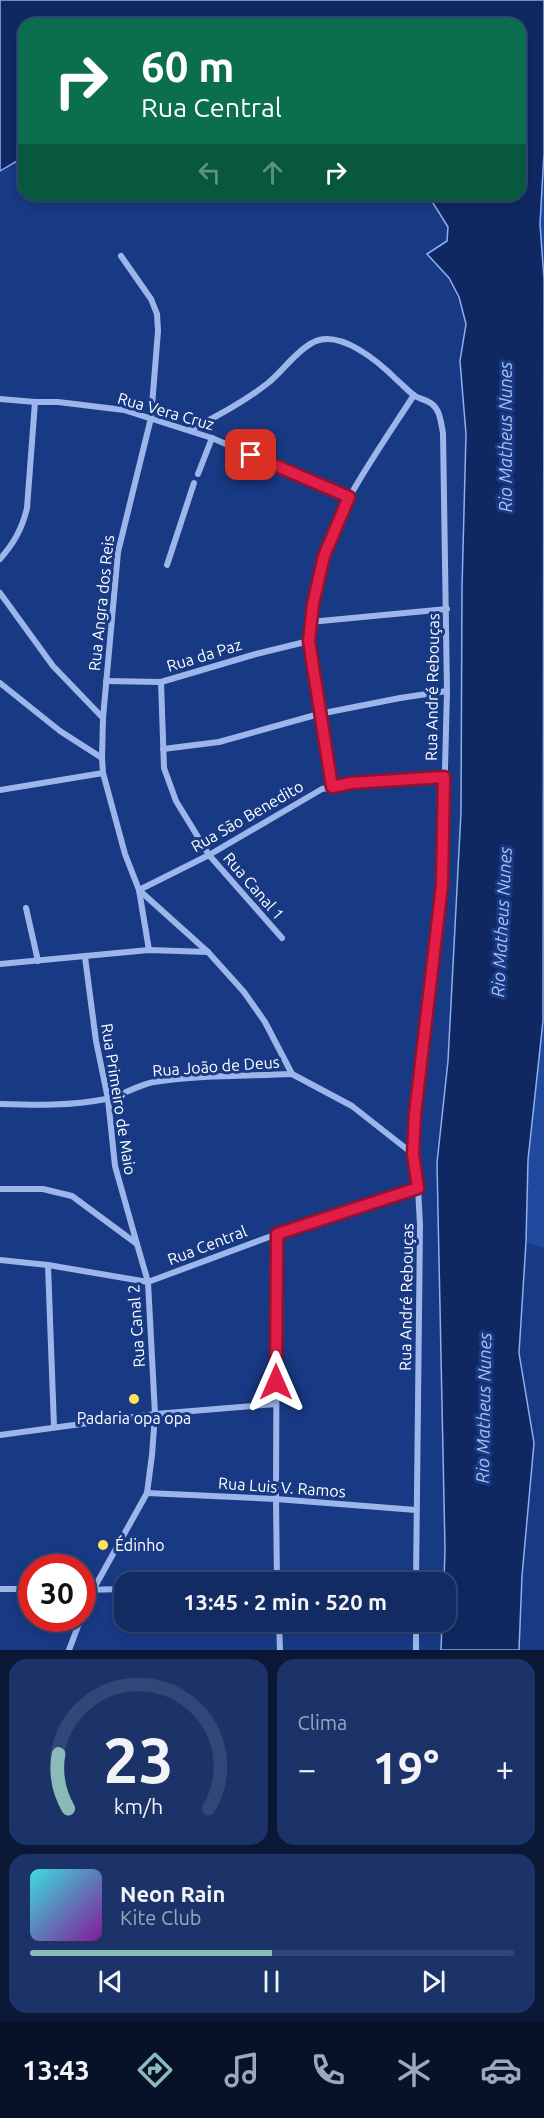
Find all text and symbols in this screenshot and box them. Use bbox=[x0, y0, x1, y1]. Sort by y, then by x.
icon: right bbox=[42, 42, 120, 120]
text: 60 m bbox=[141, 43, 235, 90]
text: Rua Central bbox=[141, 92, 282, 122]
icon: left bbox=[193, 156, 226, 189]
icon: ahead bbox=[256, 156, 289, 189]
icon: right bbox=[319, 156, 352, 189]
water label: Rio Matheus Nunes bbox=[495, 361, 515, 512]
street label: Rua Vera Cruz bbox=[116, 389, 216, 433]
pin bbox=[225, 429, 276, 480]
icon: arrive bbox=[234, 438, 267, 471]
street label: Rua Angra dos Reis bbox=[85, 534, 117, 672]
street label: Rua André Rebouças bbox=[422, 613, 442, 761]
street label: Rua da Paz bbox=[164, 635, 244, 675]
street label: Rua São Benedito bbox=[188, 777, 306, 855]
water label: Rio Matheus Nunes bbox=[487, 846, 515, 998]
street label: Rua Canal 1 bbox=[220, 849, 288, 923]
street label: Rua Primeiro de Maio bbox=[98, 1022, 140, 1176]
street label: Rua João de Deus bbox=[152, 1053, 280, 1079]
street label: Rua Central bbox=[165, 1222, 249, 1268]
street label: Rua André Rebouças bbox=[396, 1223, 416, 1371]
street label: Rua Canal 2 bbox=[124, 1284, 148, 1368]
water label: Rio Matheus Nunes bbox=[472, 1332, 494, 1484]
position arrow bbox=[244, 1350, 308, 1414]
marker: Padaria opa opa bbox=[127, 1392, 141, 1406]
place label: Padaria opa opa bbox=[77, 1409, 191, 1427]
street label: Rua Luis V. Ramos bbox=[218, 1474, 346, 1500]
place label: Édinho bbox=[115, 1534, 165, 1554]
marker: Édinho bbox=[96, 1538, 110, 1552]
speed limit sign: 30 bbox=[18, 1554, 96, 1632]
text: 13:45 · 2 min · 520 m bbox=[183, 1589, 387, 1614]
text: Clima bbox=[298, 1711, 347, 1734]
text: 23 bbox=[103, 1725, 173, 1795]
text: 19° bbox=[372, 1742, 439, 1793]
text: − bbox=[298, 1750, 316, 1787]
text: + bbox=[495, 1750, 514, 1787]
text: km/h bbox=[113, 1794, 163, 1818]
text: Neon Rain bbox=[120, 1881, 225, 1906]
text: Kite Club bbox=[120, 1906, 202, 1929]
icon: previous bbox=[94, 1965, 127, 1998]
icon: pause bbox=[255, 1965, 288, 1998]
icon: next bbox=[417, 1965, 450, 1998]
icon: directions bbox=[134, 2049, 176, 2091]
icon: music bbox=[221, 2049, 263, 2091]
icon: phone bbox=[307, 2049, 349, 2091]
icon: climate bbox=[393, 2049, 435, 2091]
icon: car bbox=[480, 2049, 522, 2091]
text: 13:43 bbox=[22, 2055, 90, 2085]

